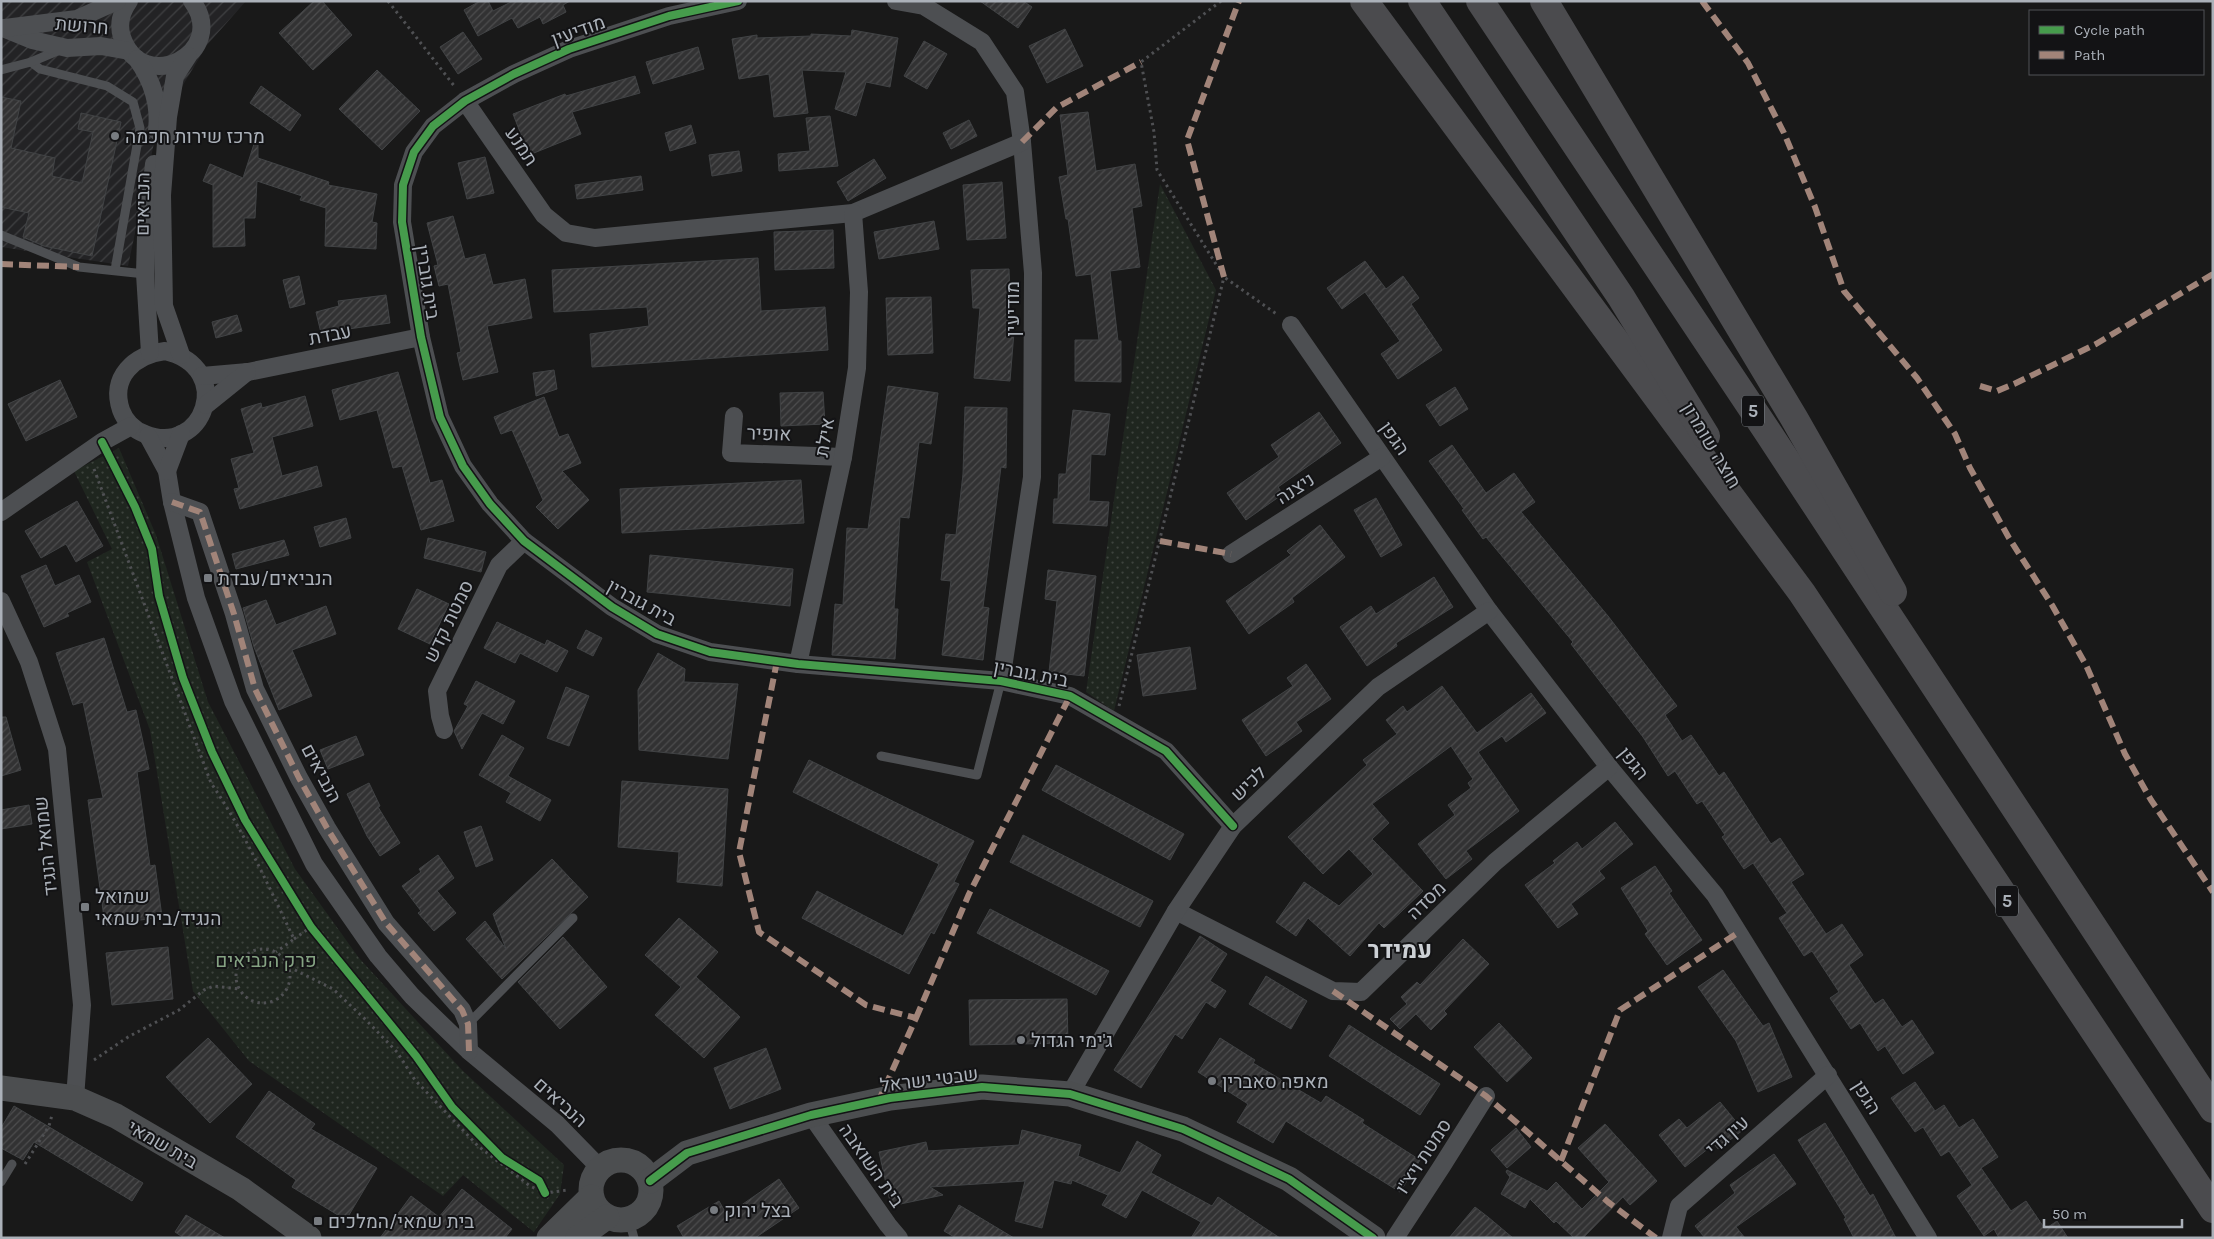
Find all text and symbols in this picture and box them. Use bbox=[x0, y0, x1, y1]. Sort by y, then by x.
legend bbox=[2029, 10, 2204, 75]
street label: מודיעין bbox=[549, 11, 608, 51]
street label: חרושת bbox=[54, 13, 109, 39]
text: Cycle path bbox=[2074, 21, 2145, 39]
text: Path bbox=[2074, 46, 2105, 64]
street label: תמנע bbox=[500, 123, 542, 170]
place label: מרכז שירות חכמה bbox=[125, 126, 265, 148]
marker: מרכז שירות חכמה bbox=[109, 130, 121, 142]
street label: הנביאים bbox=[131, 172, 155, 236]
street label: בית גוברין bbox=[410, 243, 444, 321]
street label: מודיעין bbox=[1002, 281, 1024, 337]
street label: עבדת bbox=[307, 320, 353, 350]
road number: 5 bbox=[1742, 396, 1764, 426]
street label: חוצה שומרון bbox=[1677, 399, 1745, 492]
street label: אילת bbox=[811, 416, 839, 459]
street label: הגפן bbox=[1375, 418, 1413, 460]
street label: אופיר bbox=[746, 422, 792, 446]
street label: ניצנה bbox=[1272, 468, 1319, 509]
place label: הנביאים/עבדת bbox=[218, 568, 333, 590]
marker: הנביאים/עבדת bbox=[202, 572, 214, 584]
street label: בית גוברין bbox=[603, 575, 680, 631]
street label: סמטת קדש bbox=[419, 577, 478, 666]
street label: בית גוברין bbox=[992, 656, 1070, 692]
street label: הנביאים bbox=[296, 740, 346, 807]
street label: הגפן bbox=[1613, 743, 1653, 785]
street label: לכיש bbox=[1226, 761, 1271, 806]
street label: שמואל הנגיד bbox=[30, 795, 62, 897]
street label: מסדה bbox=[1403, 877, 1451, 924]
place label: שמואל הנגיד/בית שמאי bbox=[95, 886, 221, 930]
road number: 5 bbox=[1996, 886, 2018, 916]
marker: שמואל הנגיד/בית שמאי bbox=[79, 901, 91, 913]
district label: עמידר bbox=[1368, 936, 1432, 964]
park label: פרק הנביאים bbox=[215, 950, 317, 972]
place label: ג'ימי הגדול bbox=[1031, 1030, 1113, 1052]
marker: ג'ימי הגדול bbox=[1015, 1034, 1027, 1046]
street label: שבטי ישראל bbox=[879, 1063, 980, 1097]
place label: מאפה סאברין bbox=[1222, 1071, 1329, 1093]
street label: הנביאים bbox=[529, 1073, 591, 1132]
marker: מאפה סאברין bbox=[1206, 1075, 1218, 1087]
street label: הגפן bbox=[1847, 1076, 1885, 1119]
street label: עין גדי bbox=[1702, 1111, 1754, 1160]
street label: סמטת ויצ"ו bbox=[1391, 1115, 1456, 1198]
street label: בית שמאי bbox=[124, 1116, 201, 1174]
street label: בית השואבה bbox=[834, 1119, 908, 1212]
scale bar bbox=[2044, 1196, 2182, 1228]
place label: בצל ירוק bbox=[724, 1200, 791, 1222]
marker: בצל ירוק bbox=[708, 1204, 720, 1216]
text: 50 m bbox=[2052, 1205, 2087, 1223]
place label: בית שמאי/המלכים bbox=[328, 1211, 474, 1233]
marker: בית שמאי/המלכים bbox=[312, 1215, 324, 1227]

